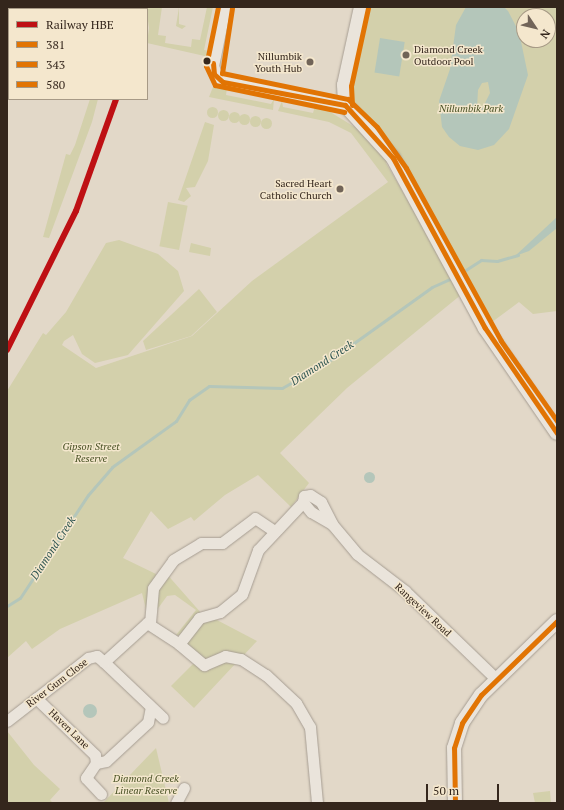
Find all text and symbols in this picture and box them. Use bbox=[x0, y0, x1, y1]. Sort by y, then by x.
legend bbox=[8, 8, 148, 100]
north arrow bbox=[516, 8, 556, 48]
text: Railway HBE bbox=[46, 17, 114, 32]
text: N bbox=[537, 27, 553, 42]
text: 381 bbox=[46, 37, 65, 52]
place label: Diamond Creek Outdoor Pool bbox=[414, 43, 483, 66]
place label: Nillumbik Youth Hub bbox=[255, 50, 302, 74]
marker: Diamond Creek Outdoor Pool bbox=[401, 50, 411, 60]
unlabelled marker bbox=[202, 56, 212, 66]
text: 343 bbox=[46, 57, 65, 72]
marker: Nillumbik Youth Hub bbox=[305, 57, 315, 67]
text: 580 bbox=[46, 77, 65, 92]
park label: Nillumbik Park bbox=[439, 103, 503, 115]
place label: Sacred Heart Catholic Church bbox=[260, 177, 332, 200]
marker: Sacred Heart Catholic Church bbox=[335, 184, 345, 194]
water label: Diamond Creek bbox=[288, 338, 356, 388]
park label: Gipson Street Reserve bbox=[62, 440, 120, 464]
water label: Diamond Creek bbox=[28, 514, 78, 582]
street label: Rangeview Road bbox=[392, 581, 454, 639]
street label: River Gum Close bbox=[24, 656, 90, 710]
street label: Haven Lane bbox=[46, 707, 92, 751]
park label: Diamond Creek Linear Reserve bbox=[113, 772, 179, 796]
scale bar bbox=[428, 776, 501, 802]
text: 50 m bbox=[433, 783, 459, 798]

